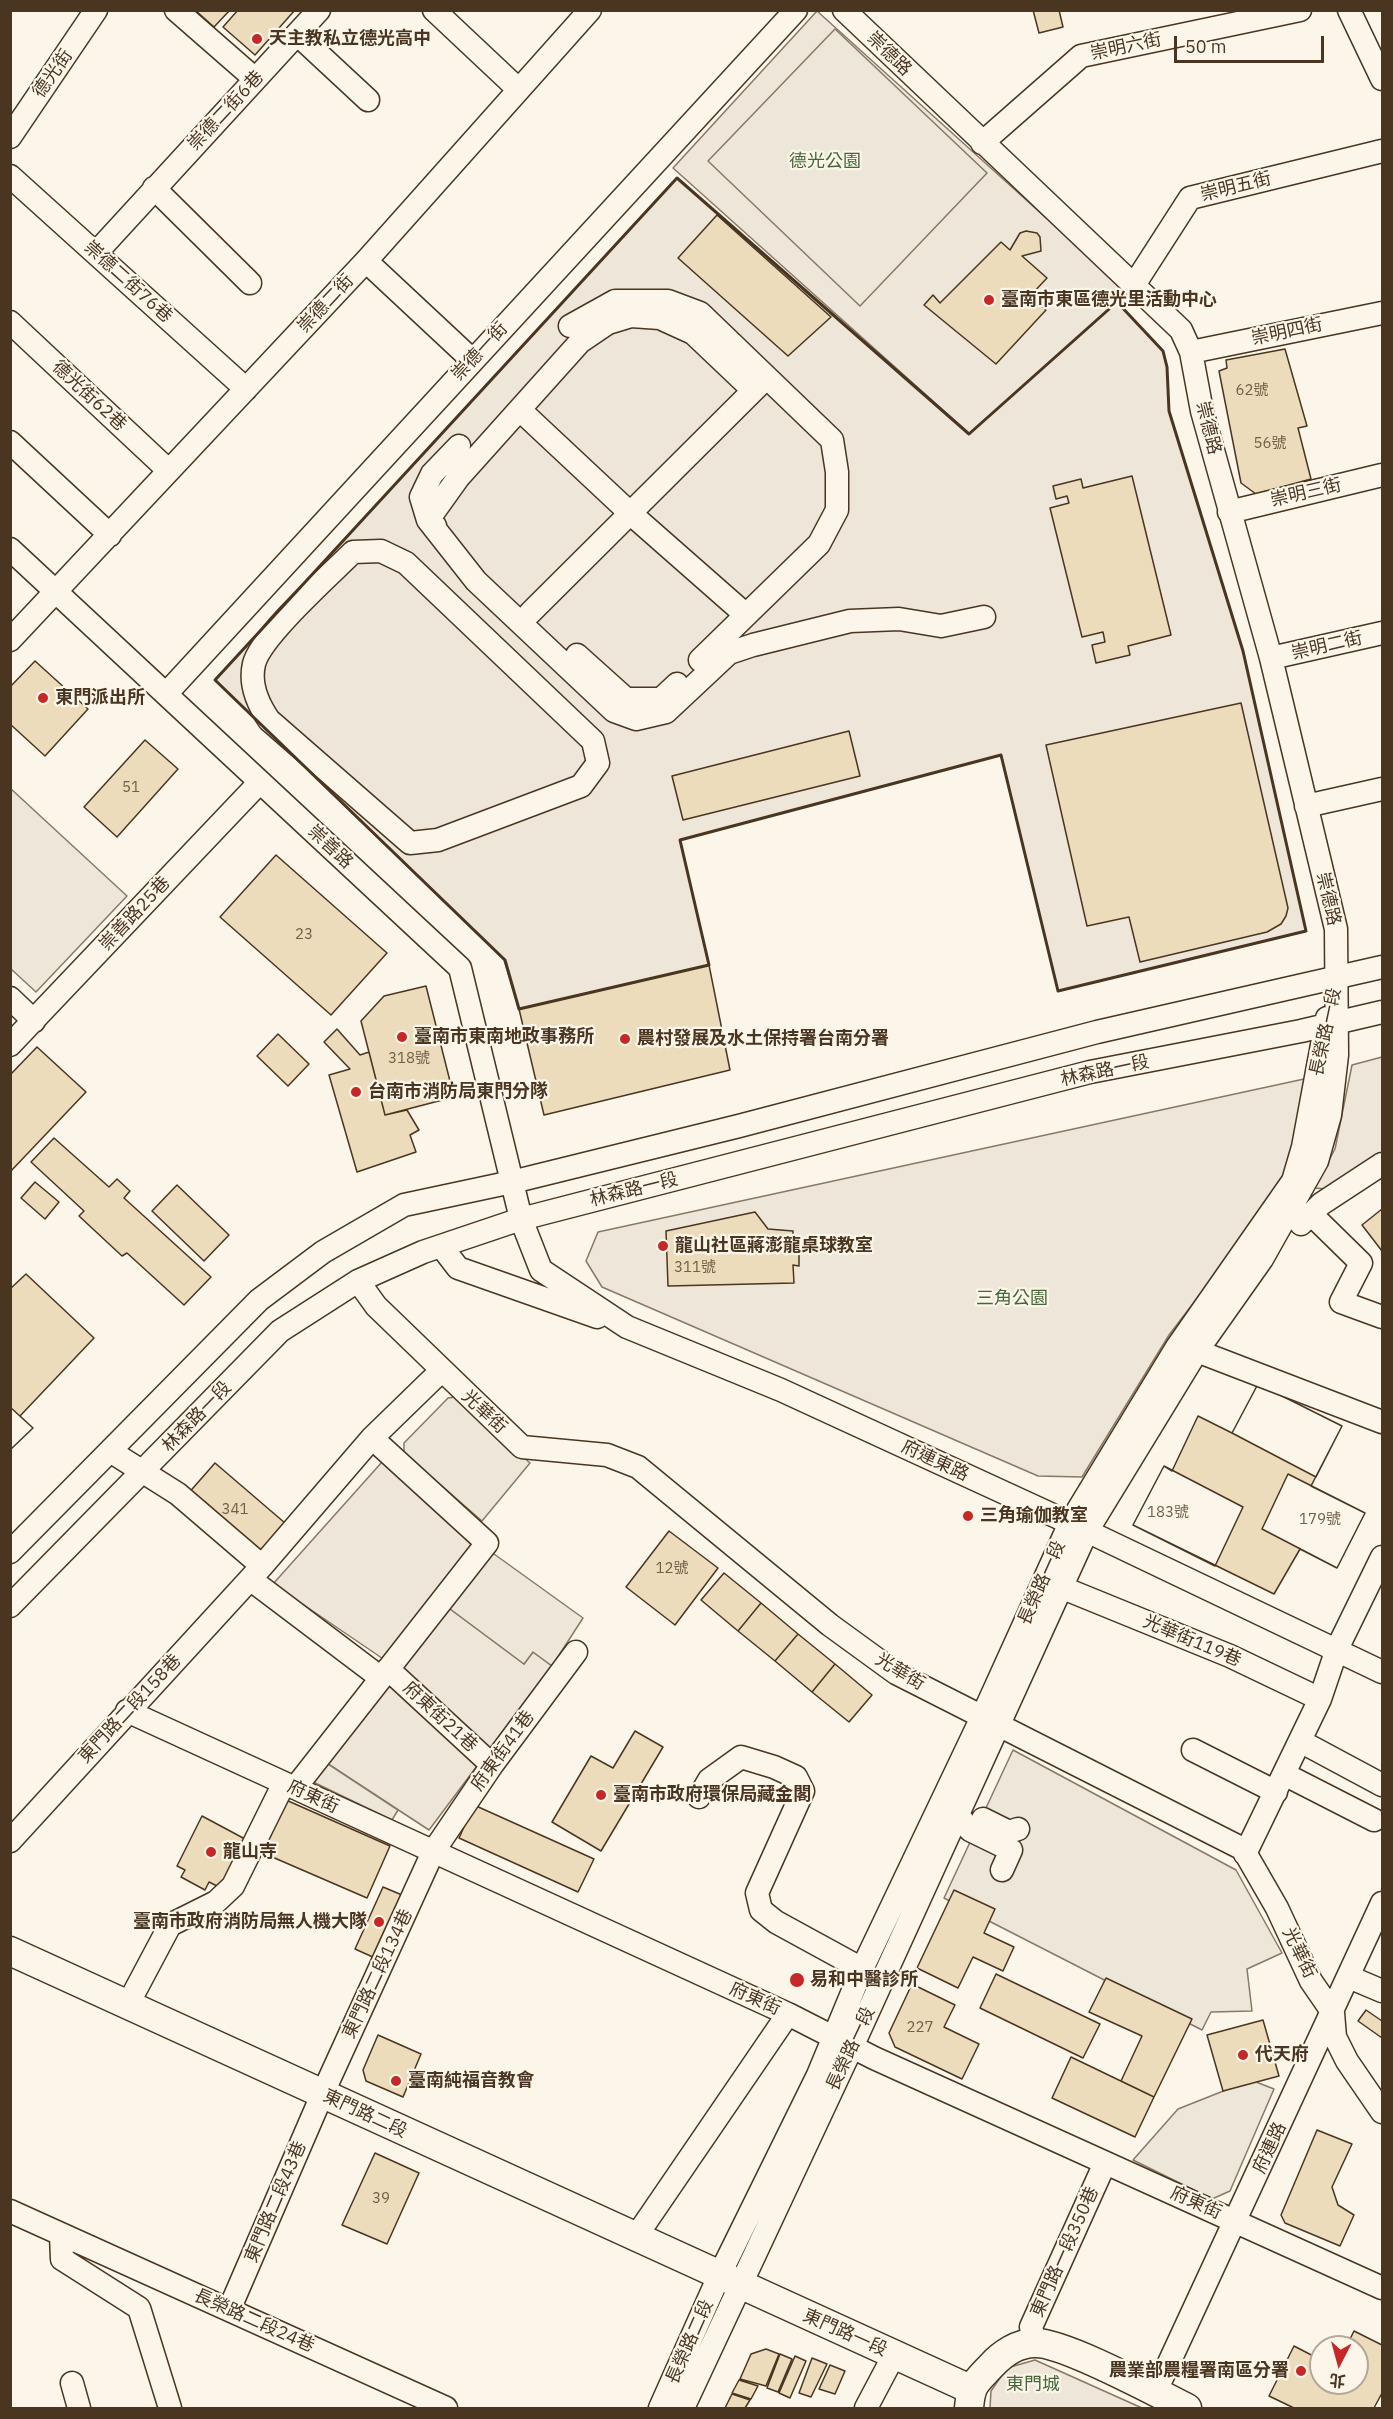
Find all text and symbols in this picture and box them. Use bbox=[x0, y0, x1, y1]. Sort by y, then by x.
scale bar bbox=[1177, 24, 1327, 62]
street label: 崇德路 bbox=[862, 27, 916, 81]
place label: 天主教私立德光高中 bbox=[269, 28, 431, 50]
street label: 崇明六街 bbox=[1089, 29, 1163, 65]
marker: 天主教私立德光高中 bbox=[250, 32, 264, 46]
text: 50 m bbox=[1185, 35, 1227, 58]
street label: 德光街 bbox=[29, 46, 77, 102]
street label: 崇德二街6巷 bbox=[184, 67, 268, 155]
park label: 德光公園 bbox=[789, 151, 861, 173]
street label: 崇明五街 bbox=[1198, 168, 1274, 206]
street label: 崇德二街76巷 bbox=[79, 237, 177, 327]
street label: 崇德二街 bbox=[294, 270, 358, 338]
place label: 臺南市東區德光里活動中心 bbox=[1001, 289, 1217, 311]
marker: 臺南市東區德光里活動中心 bbox=[982, 293, 996, 307]
street label: 崇明四街 bbox=[1250, 314, 1324, 350]
street label: 崇德一街 bbox=[448, 318, 512, 386]
street label: 德光街62巷 bbox=[47, 356, 131, 436]
house number: 62號 bbox=[1236, 382, 1268, 400]
street label: 崇德路 bbox=[1191, 399, 1225, 457]
house number: 56號 bbox=[1254, 435, 1286, 453]
street label: 崇明三街 bbox=[1268, 474, 1344, 512]
street label: 崇明二街 bbox=[1289, 627, 1365, 665]
place label: 東門派出所 bbox=[55, 687, 145, 709]
marker: 東門派出所 bbox=[36, 691, 50, 705]
house number: 51 bbox=[122, 779, 140, 797]
street label: 崇善路 bbox=[303, 821, 357, 873]
street label: 崇德路 bbox=[1311, 870, 1345, 928]
street label: 崇善路25巷 bbox=[95, 872, 175, 956]
house number: 23 bbox=[295, 926, 313, 944]
street label: 長榮路一段 bbox=[1306, 986, 1346, 1078]
place label: 臺南市東南地政事務所 bbox=[414, 1026, 594, 1048]
place label: 農村發展及水土保持署台南分署 bbox=[637, 1028, 889, 1050]
marker: 臺南市東南地政事務所 bbox=[395, 1030, 409, 1044]
marker: 農村發展及水土保持署台南分署 bbox=[618, 1032, 632, 1046]
house number: 318號 bbox=[388, 1050, 430, 1068]
street label: 林森路一段 bbox=[1059, 1051, 1151, 1091]
place label: 台南市消防局東門分隊 bbox=[368, 1081, 548, 1103]
marker: 台南市消防局東門分隊 bbox=[349, 1085, 363, 1099]
street label: 林森路一段 bbox=[588, 1169, 680, 1211]
place label: 龍山社區蔣澎龍桌球教室 bbox=[675, 1235, 873, 1257]
marker: 龍山社區蔣澎龍桌球教室 bbox=[656, 1239, 670, 1253]
house number: 311號 bbox=[674, 1259, 716, 1277]
park label: 三角公園 bbox=[976, 1288, 1048, 1310]
street label: 林森路一段 bbox=[158, 1377, 236, 1457]
street label: 光華街 bbox=[457, 1386, 511, 1438]
street label: 府連東路 bbox=[898, 1436, 972, 1486]
house number: 341 bbox=[222, 1501, 248, 1519]
house number: 183號 bbox=[1147, 1504, 1189, 1522]
place label: 三角瑜伽教室 bbox=[980, 1505, 1088, 1527]
marker: 三角瑜伽教室 bbox=[961, 1509, 975, 1523]
house number: 179號 bbox=[1299, 1511, 1341, 1529]
street label: 長榮路一段 bbox=[1014, 1537, 1070, 1629]
house number: 12號 bbox=[656, 1560, 688, 1578]
street label: 光華街119巷 bbox=[1140, 1611, 1244, 1671]
street label: 光華街 bbox=[871, 1649, 929, 1695]
street label: 東門路二段158巷 bbox=[74, 1650, 186, 1768]
street label: 府東街21巷 bbox=[398, 1677, 482, 1757]
street label: 府東街41巷 bbox=[467, 1707, 539, 1795]
street label: 府東街 bbox=[284, 1776, 342, 1818]
place label: 臺南市政府環保局藏金閣 bbox=[613, 1784, 811, 1806]
marker: 臺南市政府環保局藏金閣 bbox=[594, 1788, 608, 1802]
place label: 龍山寺 bbox=[223, 1841, 277, 1863]
marker: 龍山寺 bbox=[204, 1845, 218, 1859]
street label: 東門路二段134巷 bbox=[339, 1906, 417, 2042]
place label: 臺南市政府消防局無人機大隊 bbox=[133, 1911, 367, 1933]
marker: 臺南市政府消防局無人機大隊 bbox=[372, 1915, 386, 1929]
street label: 光華街 bbox=[1277, 1924, 1321, 1982]
place label: 易和中醫診所 bbox=[810, 1969, 918, 1991]
marker: 易和中醫診所 bbox=[788, 1971, 806, 1989]
street label: 府東街 bbox=[726, 1978, 784, 2020]
street label: 長榮路一段 bbox=[822, 2004, 880, 2094]
house number: 227 bbox=[907, 2019, 933, 2037]
place label: 代天府 bbox=[1255, 2044, 1309, 2066]
marker: 代天府 bbox=[1236, 2048, 1250, 2062]
place label: 臺南純福音教會 bbox=[408, 2070, 534, 2092]
marker: 臺南純福音教會 bbox=[389, 2074, 403, 2088]
street label: 東門路二段 bbox=[320, 2085, 410, 2143]
street label: 府連路 bbox=[1249, 2119, 1291, 2177]
street label: 東門路二段43巷 bbox=[241, 2138, 311, 2266]
street label: 府東街 bbox=[1167, 2182, 1225, 2224]
street label: 東門路一段350巷 bbox=[1027, 2183, 1103, 2321]
house number: 39 bbox=[372, 2190, 390, 2208]
street label: 長榮路二段24巷 bbox=[190, 2285, 318, 2357]
street label: 長榮路二段 bbox=[662, 2296, 718, 2388]
street label: 東門路一段 bbox=[799, 2305, 891, 2361]
north arrow bbox=[1309, 2335, 1369, 2395]
place label: 農業部農糧署南區分署 bbox=[1109, 2360, 1289, 2382]
marker: 農業部農糧署南區分署 bbox=[1294, 2364, 1308, 2378]
text: 北 bbox=[1328, 2370, 1346, 2392]
park label: 東門城 bbox=[1006, 2374, 1060, 2396]

